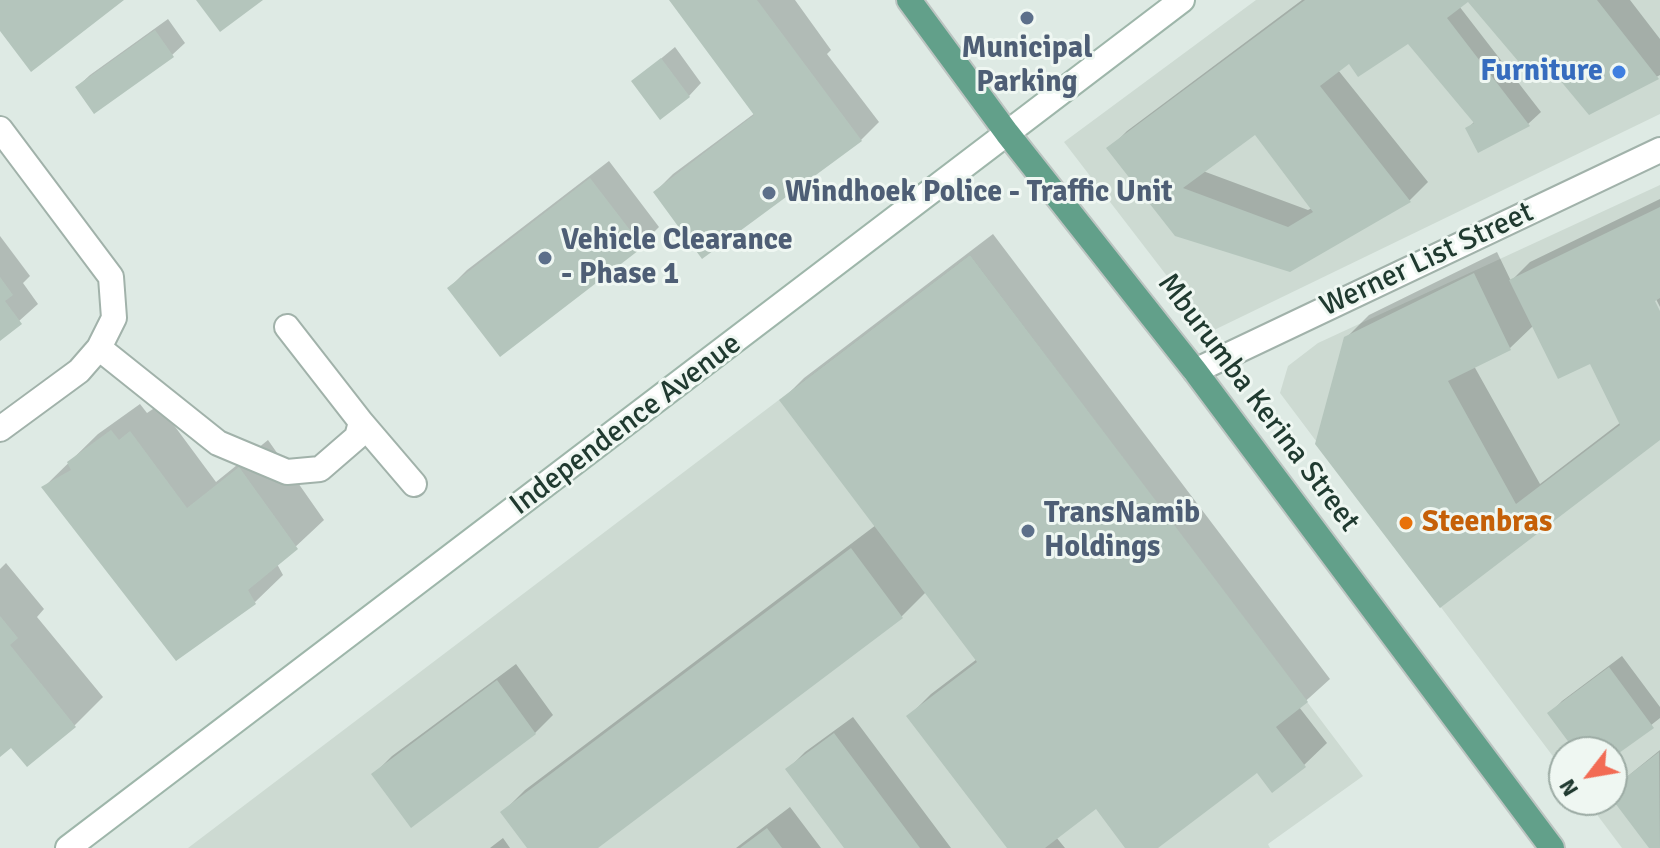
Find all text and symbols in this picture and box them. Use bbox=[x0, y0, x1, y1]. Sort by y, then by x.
marker: Municipal Parking bbox=[1018, 9, 1036, 27]
place label: Municipal Parking bbox=[961, 31, 1093, 102]
place label: Furniture bbox=[1480, 54, 1603, 90]
marker: Furniture bbox=[1610, 63, 1628, 81]
place label: Windhoek Police - Traffic Unit bbox=[785, 175, 1173, 211]
marker: Windhoek Police - Traffic Unit bbox=[760, 184, 778, 202]
street label: Werner List Street bbox=[1315, 195, 1539, 325]
place label: Vehicle Clearance - Phase 1 bbox=[561, 223, 793, 294]
marker: Vehicle Clearance - Phase 1 bbox=[536, 249, 554, 267]
street label: Mburumba Kerina Street bbox=[1149, 267, 1367, 539]
street label: Independence Avenue bbox=[503, 326, 749, 524]
place label: TransNamib Holdings bbox=[1044, 496, 1200, 566]
place label: Steenbras bbox=[1422, 505, 1552, 541]
marker: Steenbras bbox=[1397, 514, 1415, 532]
marker: TransNamib Holdings bbox=[1019, 522, 1037, 540]
north arrow bbox=[1548, 736, 1628, 816]
text: N bbox=[1553, 774, 1584, 801]

